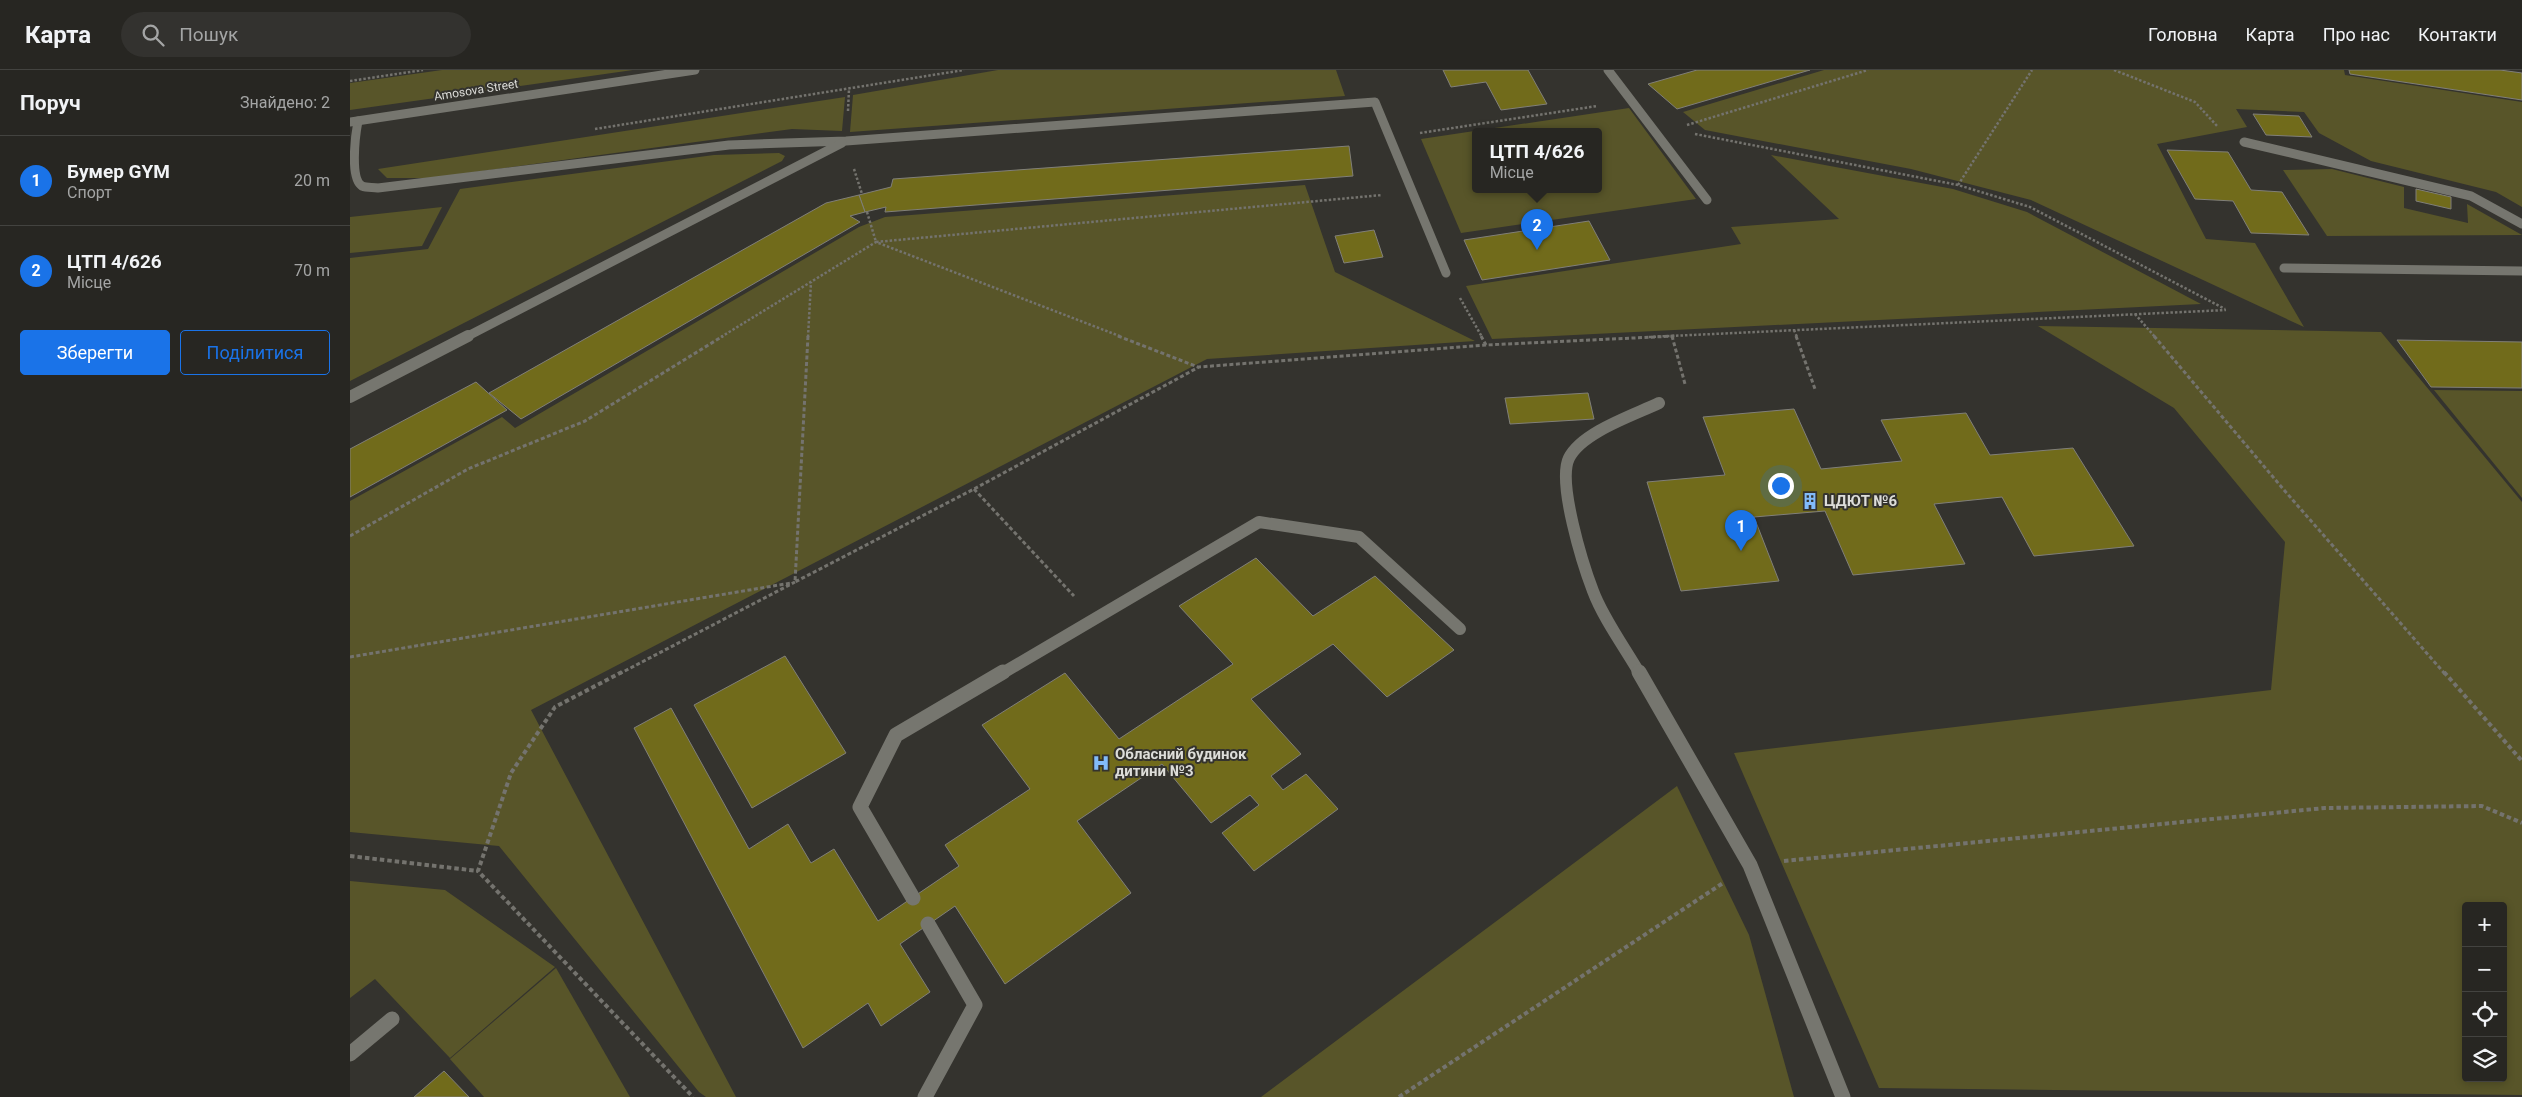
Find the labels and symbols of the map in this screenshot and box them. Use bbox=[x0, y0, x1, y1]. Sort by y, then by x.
street label: Amosova Street bbox=[433, 76, 519, 104]
pin: 2 bbox=[1521, 209, 1553, 250]
your location bbox=[1768, 473, 1794, 499]
building icon: ЦДЮТ №6 bbox=[1800, 491, 1820, 511]
place label: ЦДЮТ №6 bbox=[1824, 492, 1898, 510]
pin: 1 bbox=[1725, 510, 1757, 551]
place label: Обласний будинок дитини №3 bbox=[1115, 745, 1247, 780]
hospital icon: Обласний будинок дитини №3 bbox=[1091, 753, 1111, 773]

